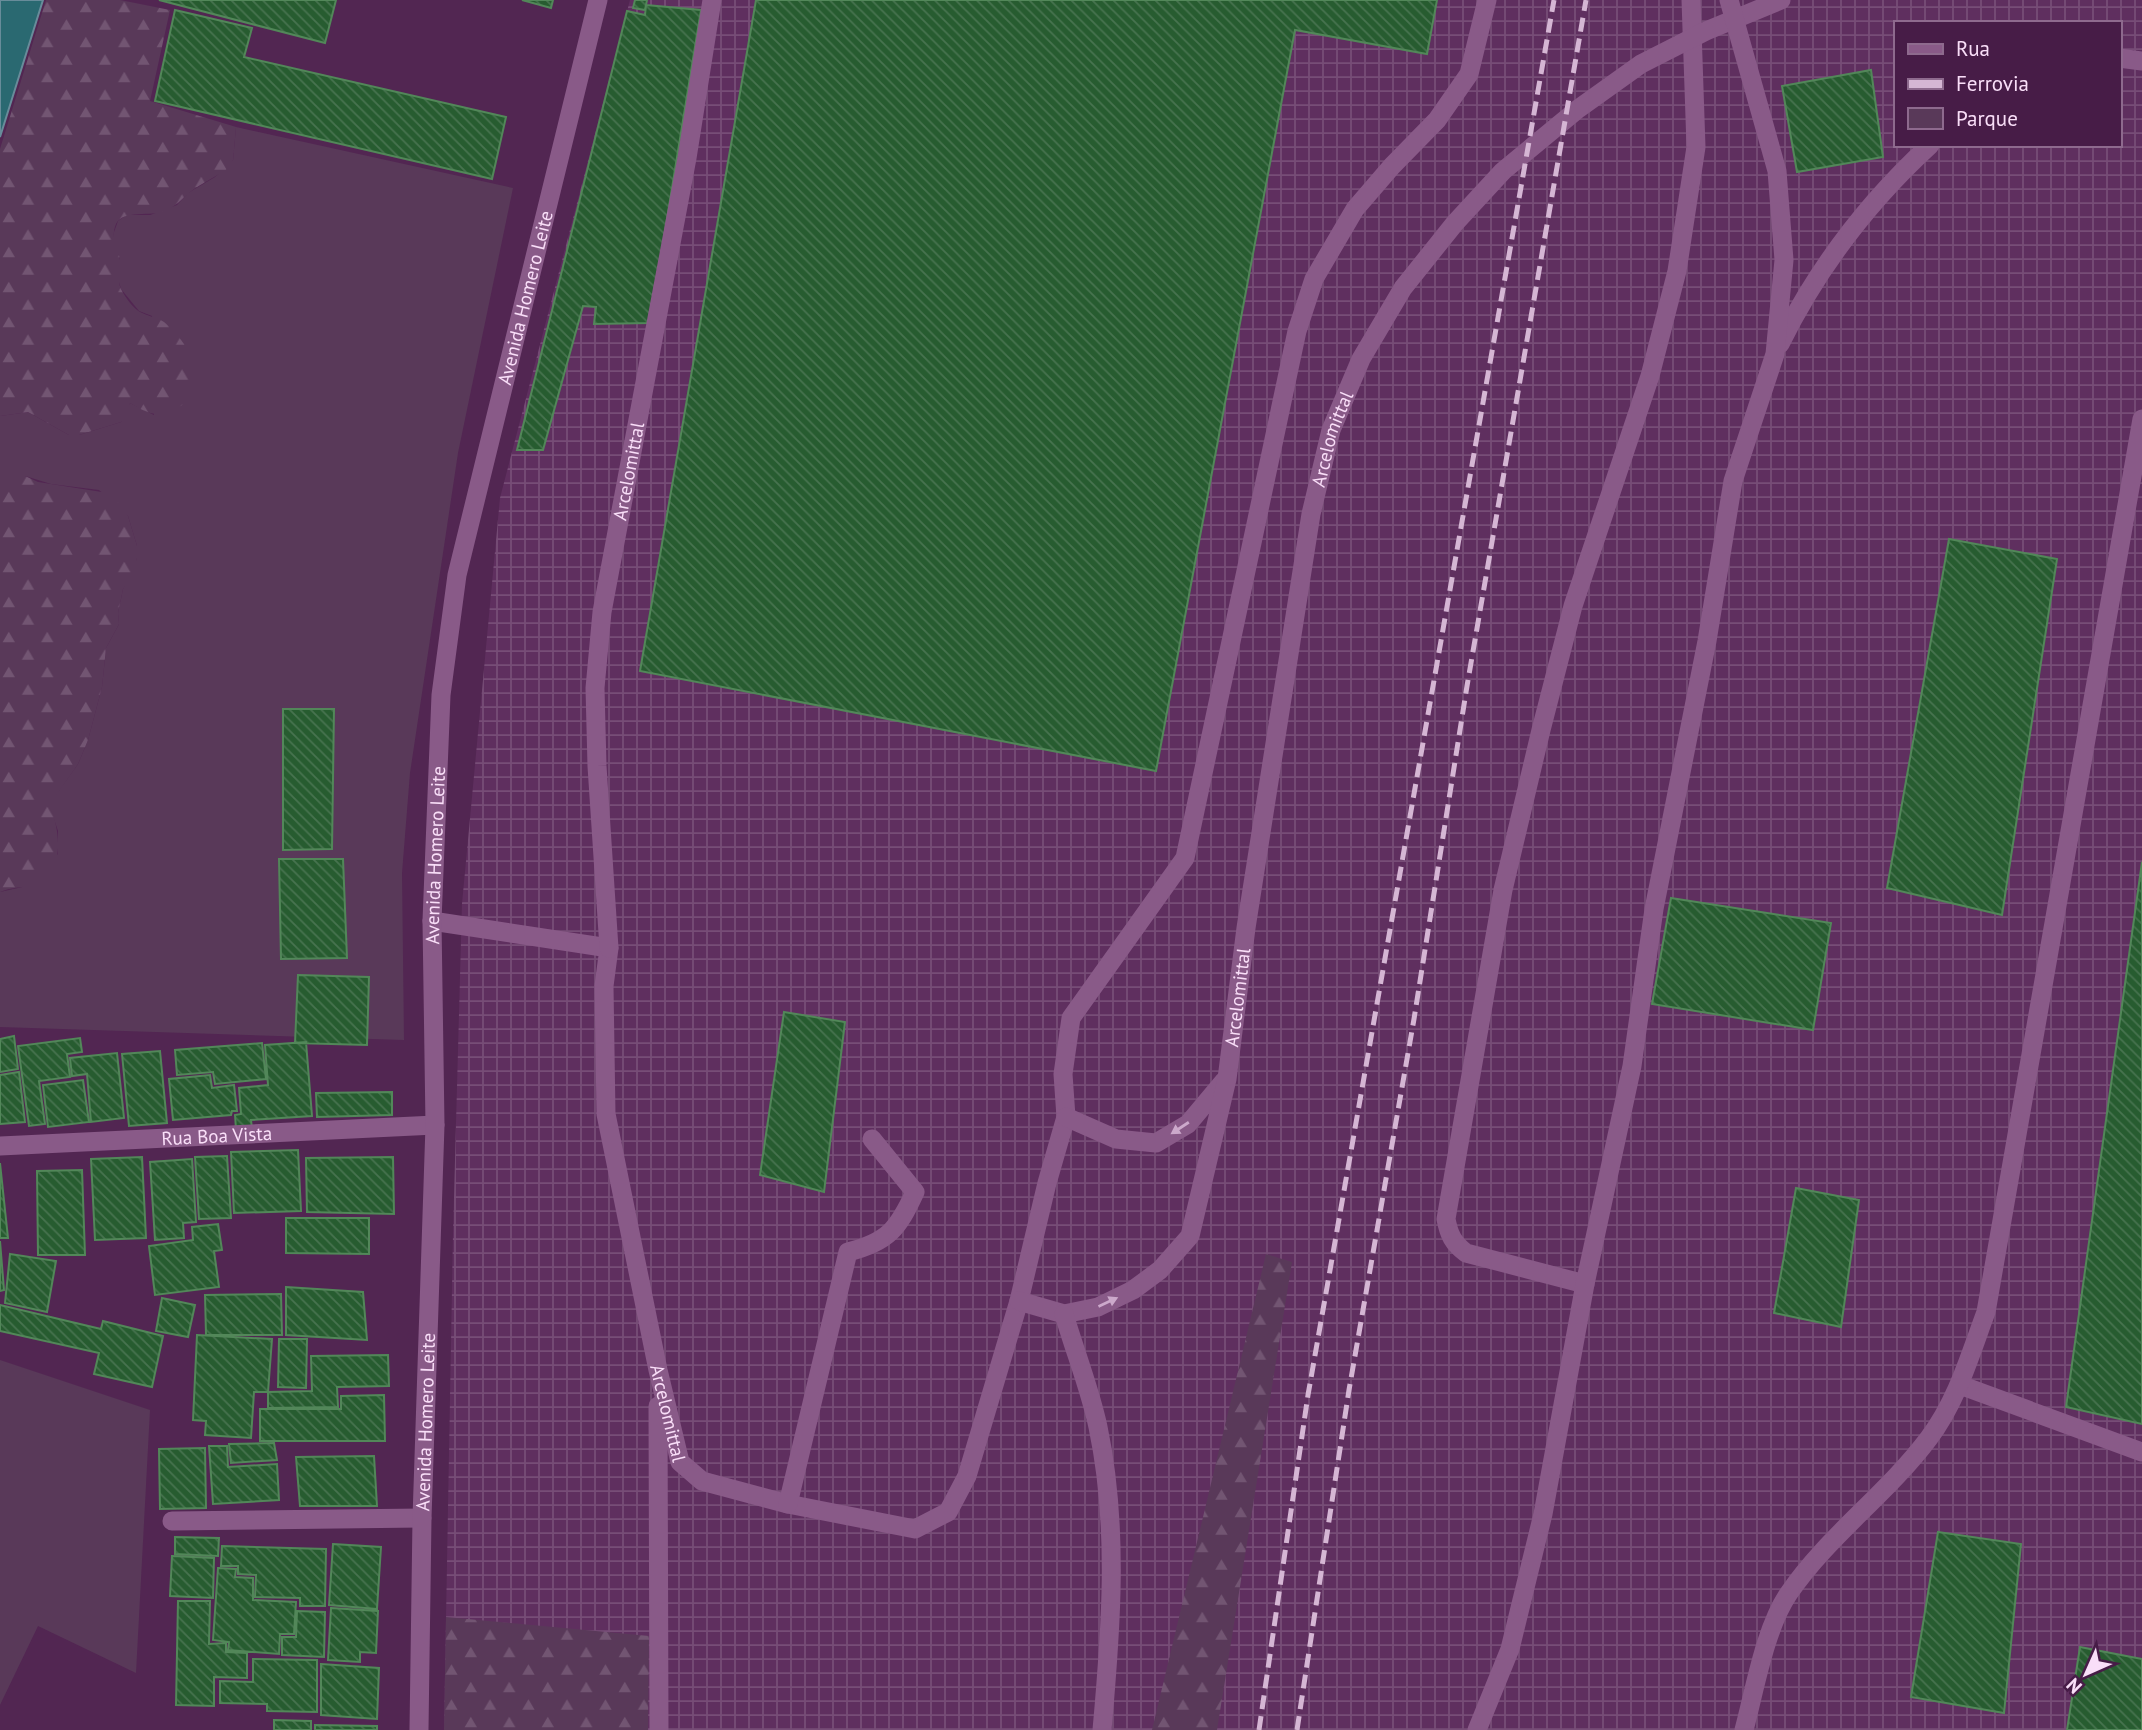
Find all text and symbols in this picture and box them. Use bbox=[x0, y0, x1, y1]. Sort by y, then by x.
legend bbox=[1894, 21, 2121, 147]
text: Rua bbox=[1956, 35, 1990, 62]
text: Ferrovia bbox=[1956, 70, 2029, 97]
text: Parque bbox=[1956, 105, 2018, 132]
street label: Avenida Homero Leite bbox=[492, 208, 558, 387]
street label: Arcelomittal bbox=[1306, 387, 1358, 489]
street label: Arcelomittal bbox=[607, 420, 649, 522]
street label: Avenida Homero Leite bbox=[420, 766, 450, 945]
street label: Arcelomittal bbox=[1219, 946, 1255, 1048]
street label: Rua Boa Vista bbox=[161, 1121, 273, 1150]
one-way arrow bbox=[1171, 1121, 1189, 1135]
one-way arrow bbox=[1098, 1296, 1118, 1308]
street label: Avenida Homero Leite bbox=[410, 1332, 440, 1512]
street label: Arcelomittal bbox=[645, 1362, 692, 1465]
north arrow bbox=[2051, 1639, 2121, 1709]
text: N bbox=[2061, 1673, 2087, 1699]

